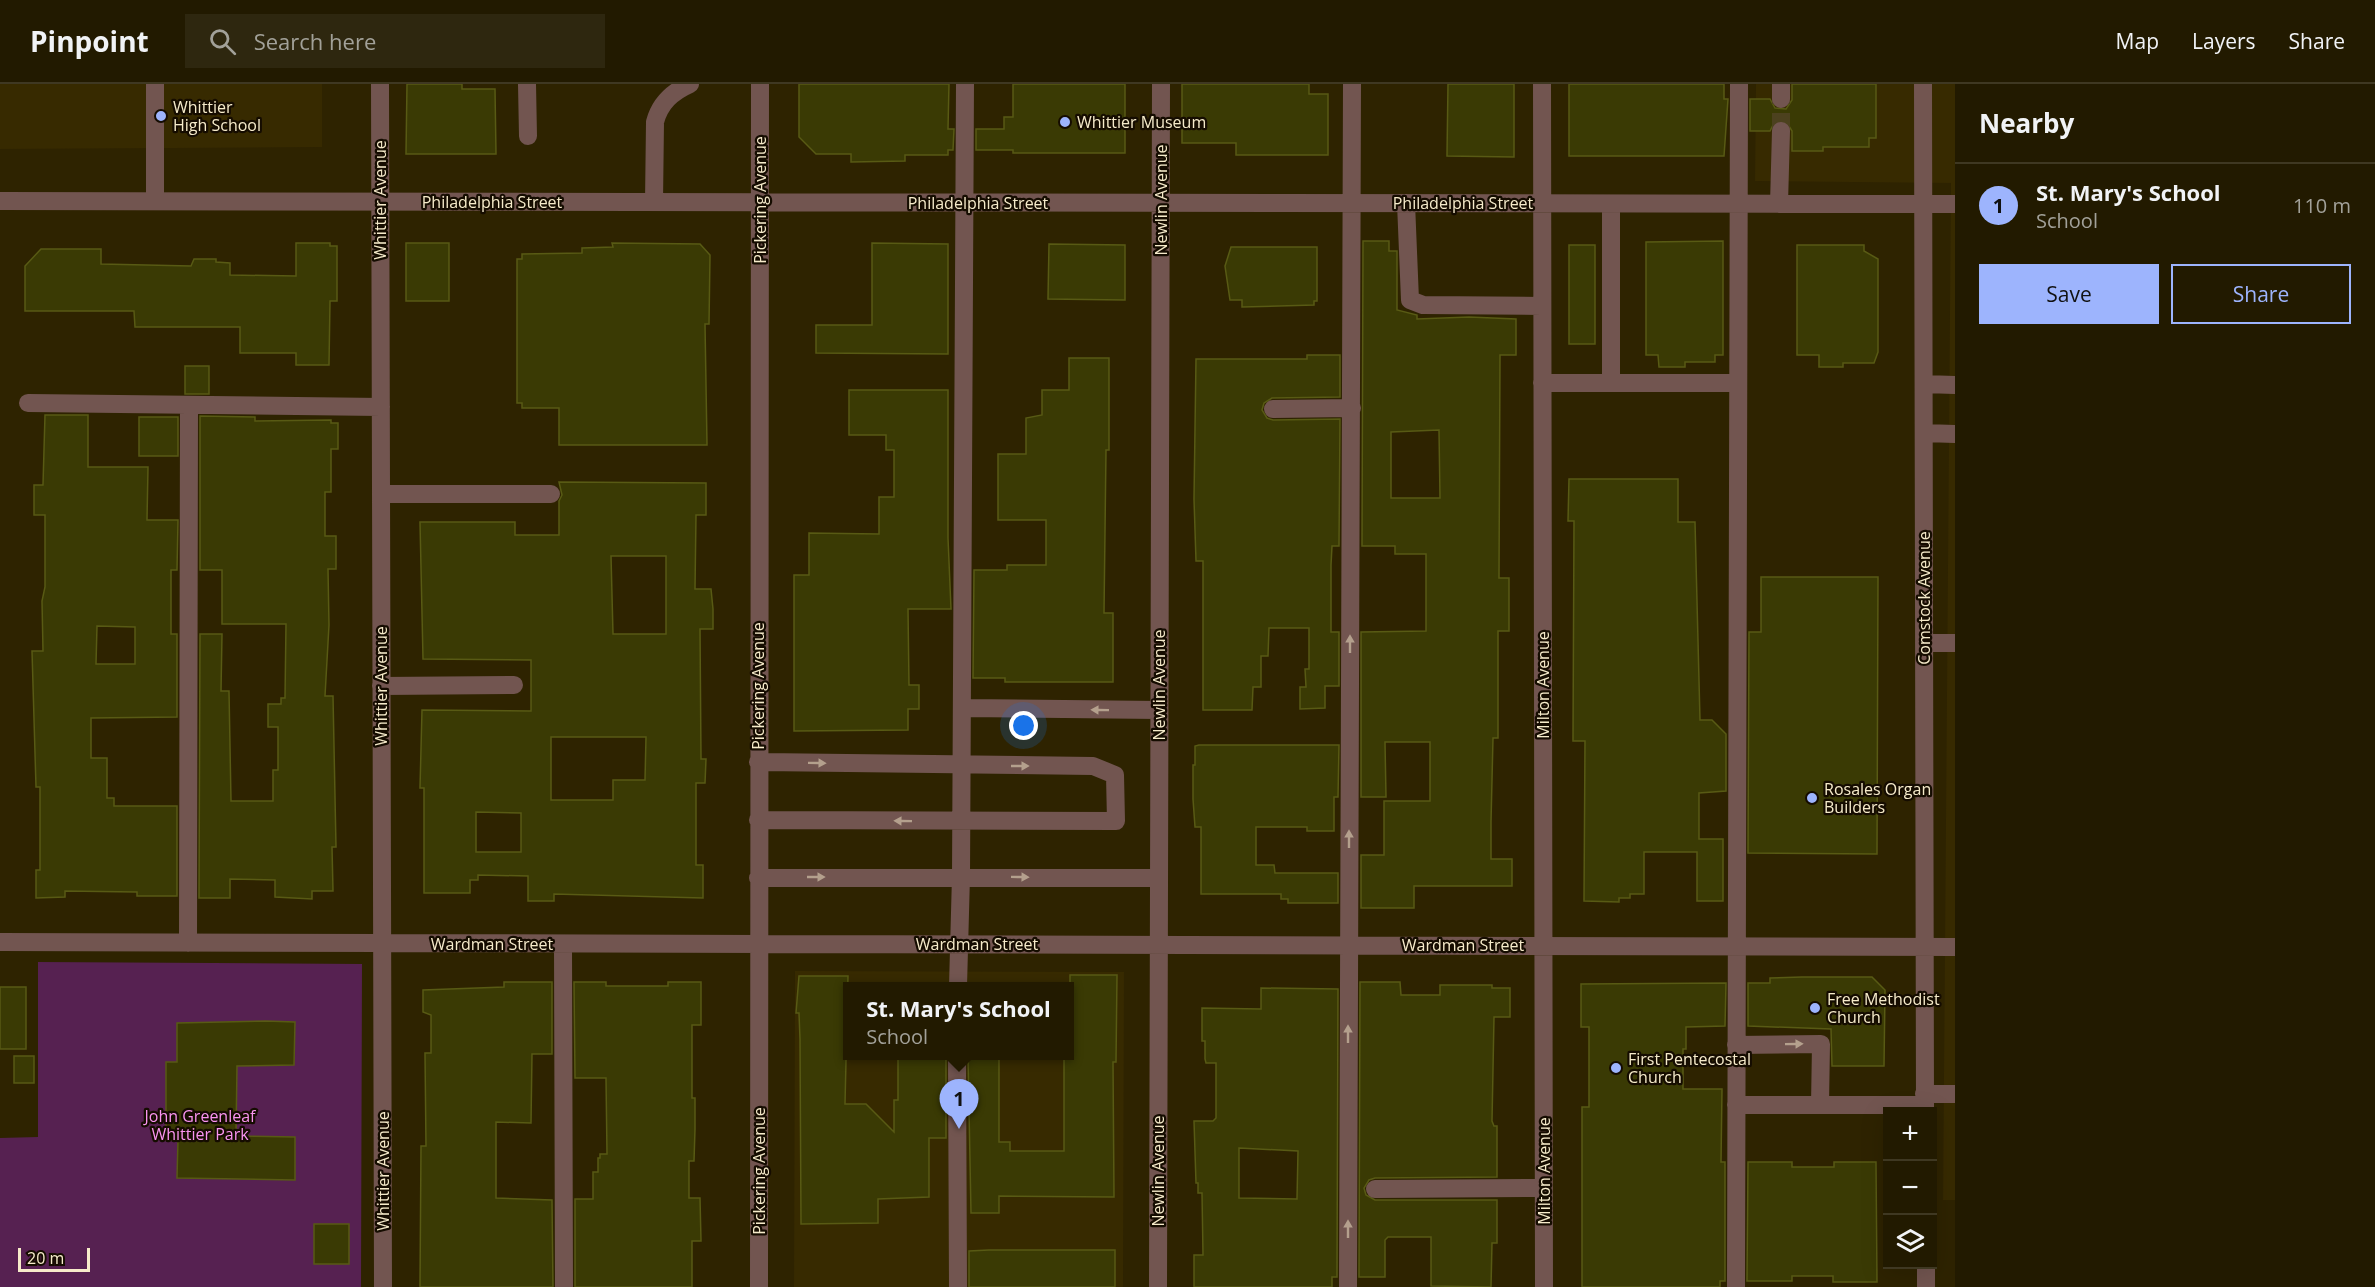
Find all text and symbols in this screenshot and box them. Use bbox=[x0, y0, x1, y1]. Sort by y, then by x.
search box bbox=[185, 14, 605, 68]
text: Pinpoint bbox=[30, 22, 149, 60]
icon: search bbox=[206, 25, 239, 58]
text: Search here bbox=[254, 26, 376, 56]
text: Map bbox=[2116, 27, 2159, 55]
text: Layers bbox=[2192, 27, 2256, 55]
text: Share bbox=[2289, 27, 2345, 55]
place label: Whittier High School bbox=[173, 96, 261, 136]
text: Nearby bbox=[1979, 105, 2074, 141]
marker: Whittier High School bbox=[154, 109, 168, 123]
place label: Whittier Museum bbox=[1077, 111, 1206, 133]
marker: Whittier Museum bbox=[1058, 115, 1072, 129]
street label: Pickering Avenue bbox=[749, 136, 771, 264]
street label: Whittier Avenue bbox=[369, 140, 391, 260]
street label: Newlin Avenue bbox=[1150, 144, 1172, 256]
text: St. Mary's School bbox=[2036, 177, 2221, 207]
street label: Philadelphia Street bbox=[422, 191, 563, 213]
street label: Philadelphia Street bbox=[908, 192, 1049, 214]
street label: Philadelphia Street bbox=[1393, 192, 1534, 214]
text: 1 bbox=[1993, 192, 2004, 219]
text: 110 m bbox=[2293, 192, 2351, 219]
text: School bbox=[2036, 207, 2098, 234]
button: Save bbox=[1979, 264, 2159, 324]
button: Share bbox=[2171, 264, 2351, 324]
street label: Comstock Avenue bbox=[1913, 531, 1935, 665]
street label: Pickering Avenue bbox=[747, 622, 769, 750]
street label: Whittier Avenue bbox=[370, 626, 392, 746]
street label: Newlin Avenue bbox=[1148, 629, 1170, 741]
street label: Milton Avenue bbox=[1532, 631, 1554, 739]
one-way arrow bbox=[1345, 634, 1355, 653]
one-way arrow bbox=[1091, 705, 1110, 715]
your location bbox=[1009, 711, 1038, 740]
one-way arrow bbox=[807, 758, 826, 768]
one-way arrow bbox=[1011, 761, 1030, 771]
place label: Rosales Organ Builders bbox=[1824, 778, 1931, 818]
marker: Rosales Organ Builders bbox=[1805, 791, 1819, 805]
one-way arrow bbox=[894, 816, 913, 826]
one-way arrow bbox=[1344, 829, 1354, 848]
one-way arrow bbox=[807, 872, 826, 882]
one-way arrow bbox=[1010, 872, 1029, 882]
street label: Wardman Street bbox=[431, 933, 553, 955]
street label: Wardman Street bbox=[916, 933, 1038, 955]
street label: Wardman Street bbox=[1402, 934, 1524, 956]
popup bbox=[843, 982, 1074, 1060]
place label: Free Methodist Church bbox=[1827, 988, 1940, 1028]
text: St. Mary's School bbox=[866, 993, 1051, 1023]
marker: Free Methodist Church bbox=[1808, 1001, 1822, 1015]
text: School bbox=[866, 1023, 928, 1050]
one-way arrow bbox=[1343, 1024, 1353, 1043]
one-way arrow bbox=[1785, 1039, 1804, 1049]
place label: First Pentecostal Church bbox=[1628, 1048, 1751, 1088]
marker: First Pentecostal Church bbox=[1609, 1061, 1623, 1075]
pin: 1 bbox=[940, 1080, 978, 1129]
park label: John Greenleaf Whittier Park bbox=[143, 1105, 257, 1145]
street label: Pickering Avenue bbox=[748, 1107, 770, 1235]
map controls bbox=[1883, 1107, 1937, 1269]
button: + bbox=[1883, 1107, 1937, 1161]
street label: Whittier Avenue bbox=[372, 1111, 394, 1231]
street label: Newlin Avenue bbox=[1147, 1115, 1169, 1227]
street label: Milton Avenue bbox=[1533, 1117, 1555, 1225]
button: − bbox=[1883, 1161, 1937, 1215]
button: layers bbox=[1883, 1215, 1937, 1269]
one-way arrow bbox=[1343, 1219, 1353, 1238]
scale bar bbox=[18, 1245, 90, 1272]
text: 20 m bbox=[27, 1247, 64, 1269]

